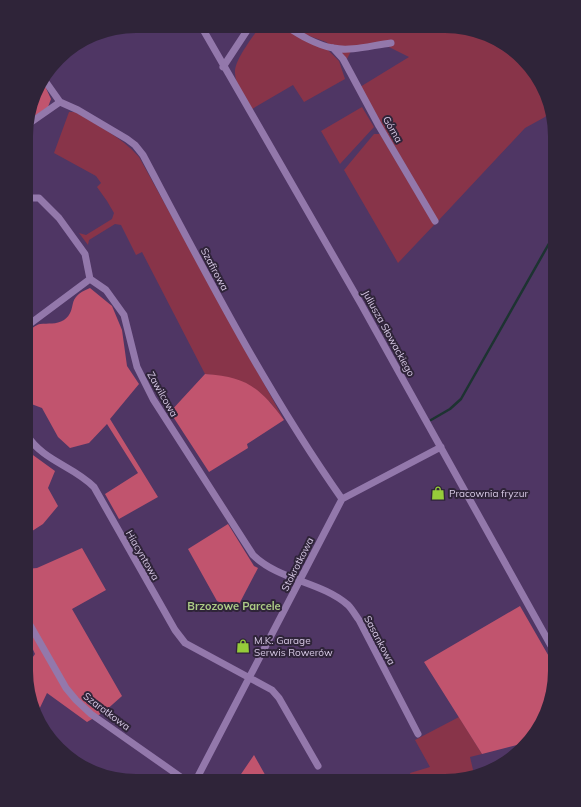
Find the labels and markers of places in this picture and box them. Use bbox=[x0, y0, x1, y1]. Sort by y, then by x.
shop icon: Pracownia fryzur bbox=[430, 485, 446, 501]
place label: Pracownia fryzur bbox=[449, 487, 529, 500]
place label: M.K. Garage Serwis Rowerów bbox=[254, 634, 333, 659]
shop icon: M.K. Garage Serwis Rowerów bbox=[235, 638, 251, 654]

